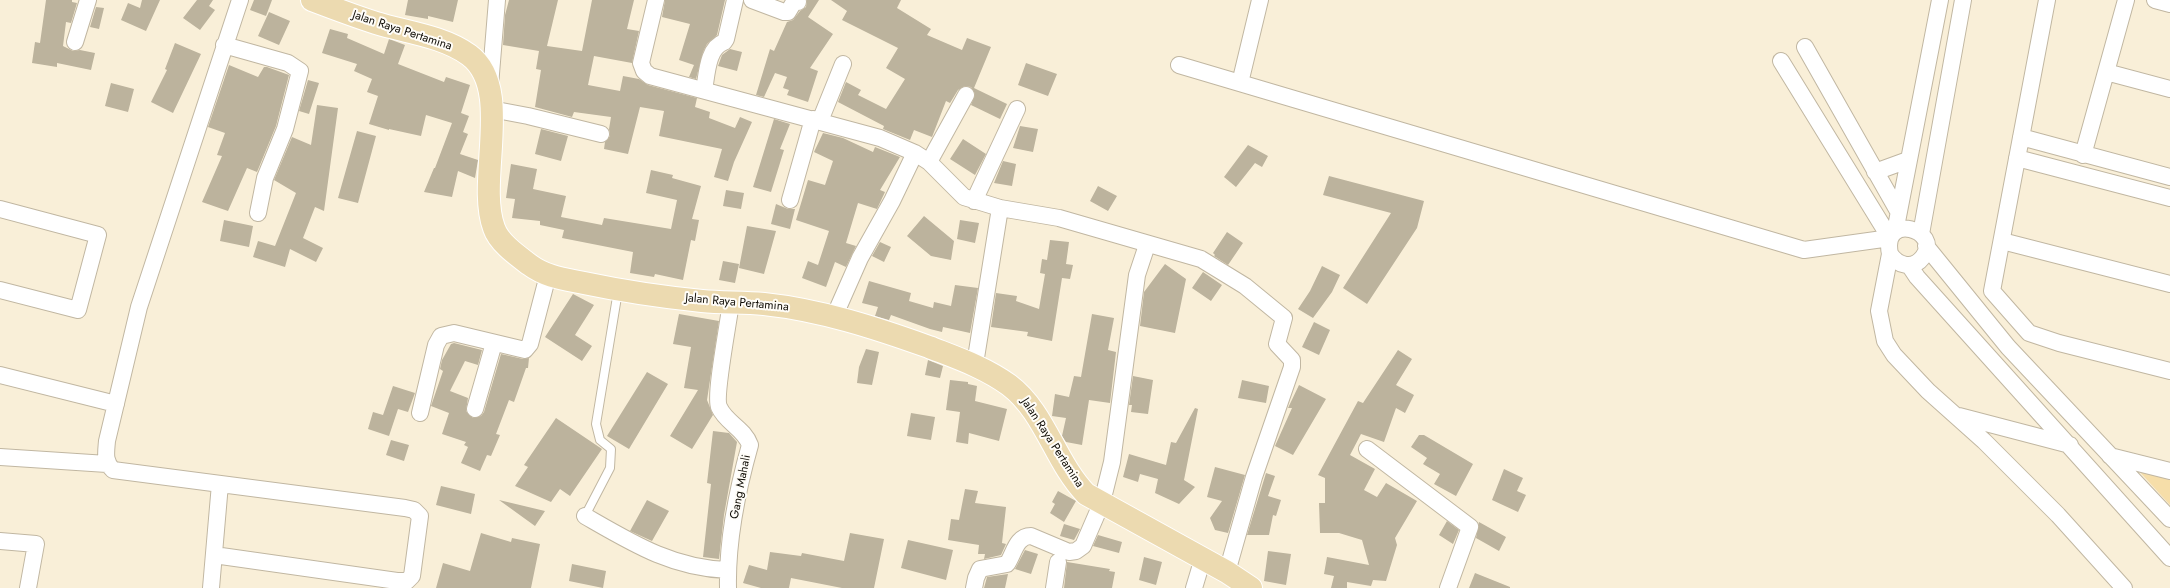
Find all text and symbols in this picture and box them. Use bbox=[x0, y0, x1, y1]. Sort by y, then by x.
street label: Jalan Raya Pertamina bbox=[350, 8, 454, 54]
street label: Jalan Raya Pertamina bbox=[685, 291, 789, 315]
street label: Jalan Raya Pertamina bbox=[1018, 396, 1086, 490]
street label: Gang Mahali bbox=[728, 454, 754, 520]

